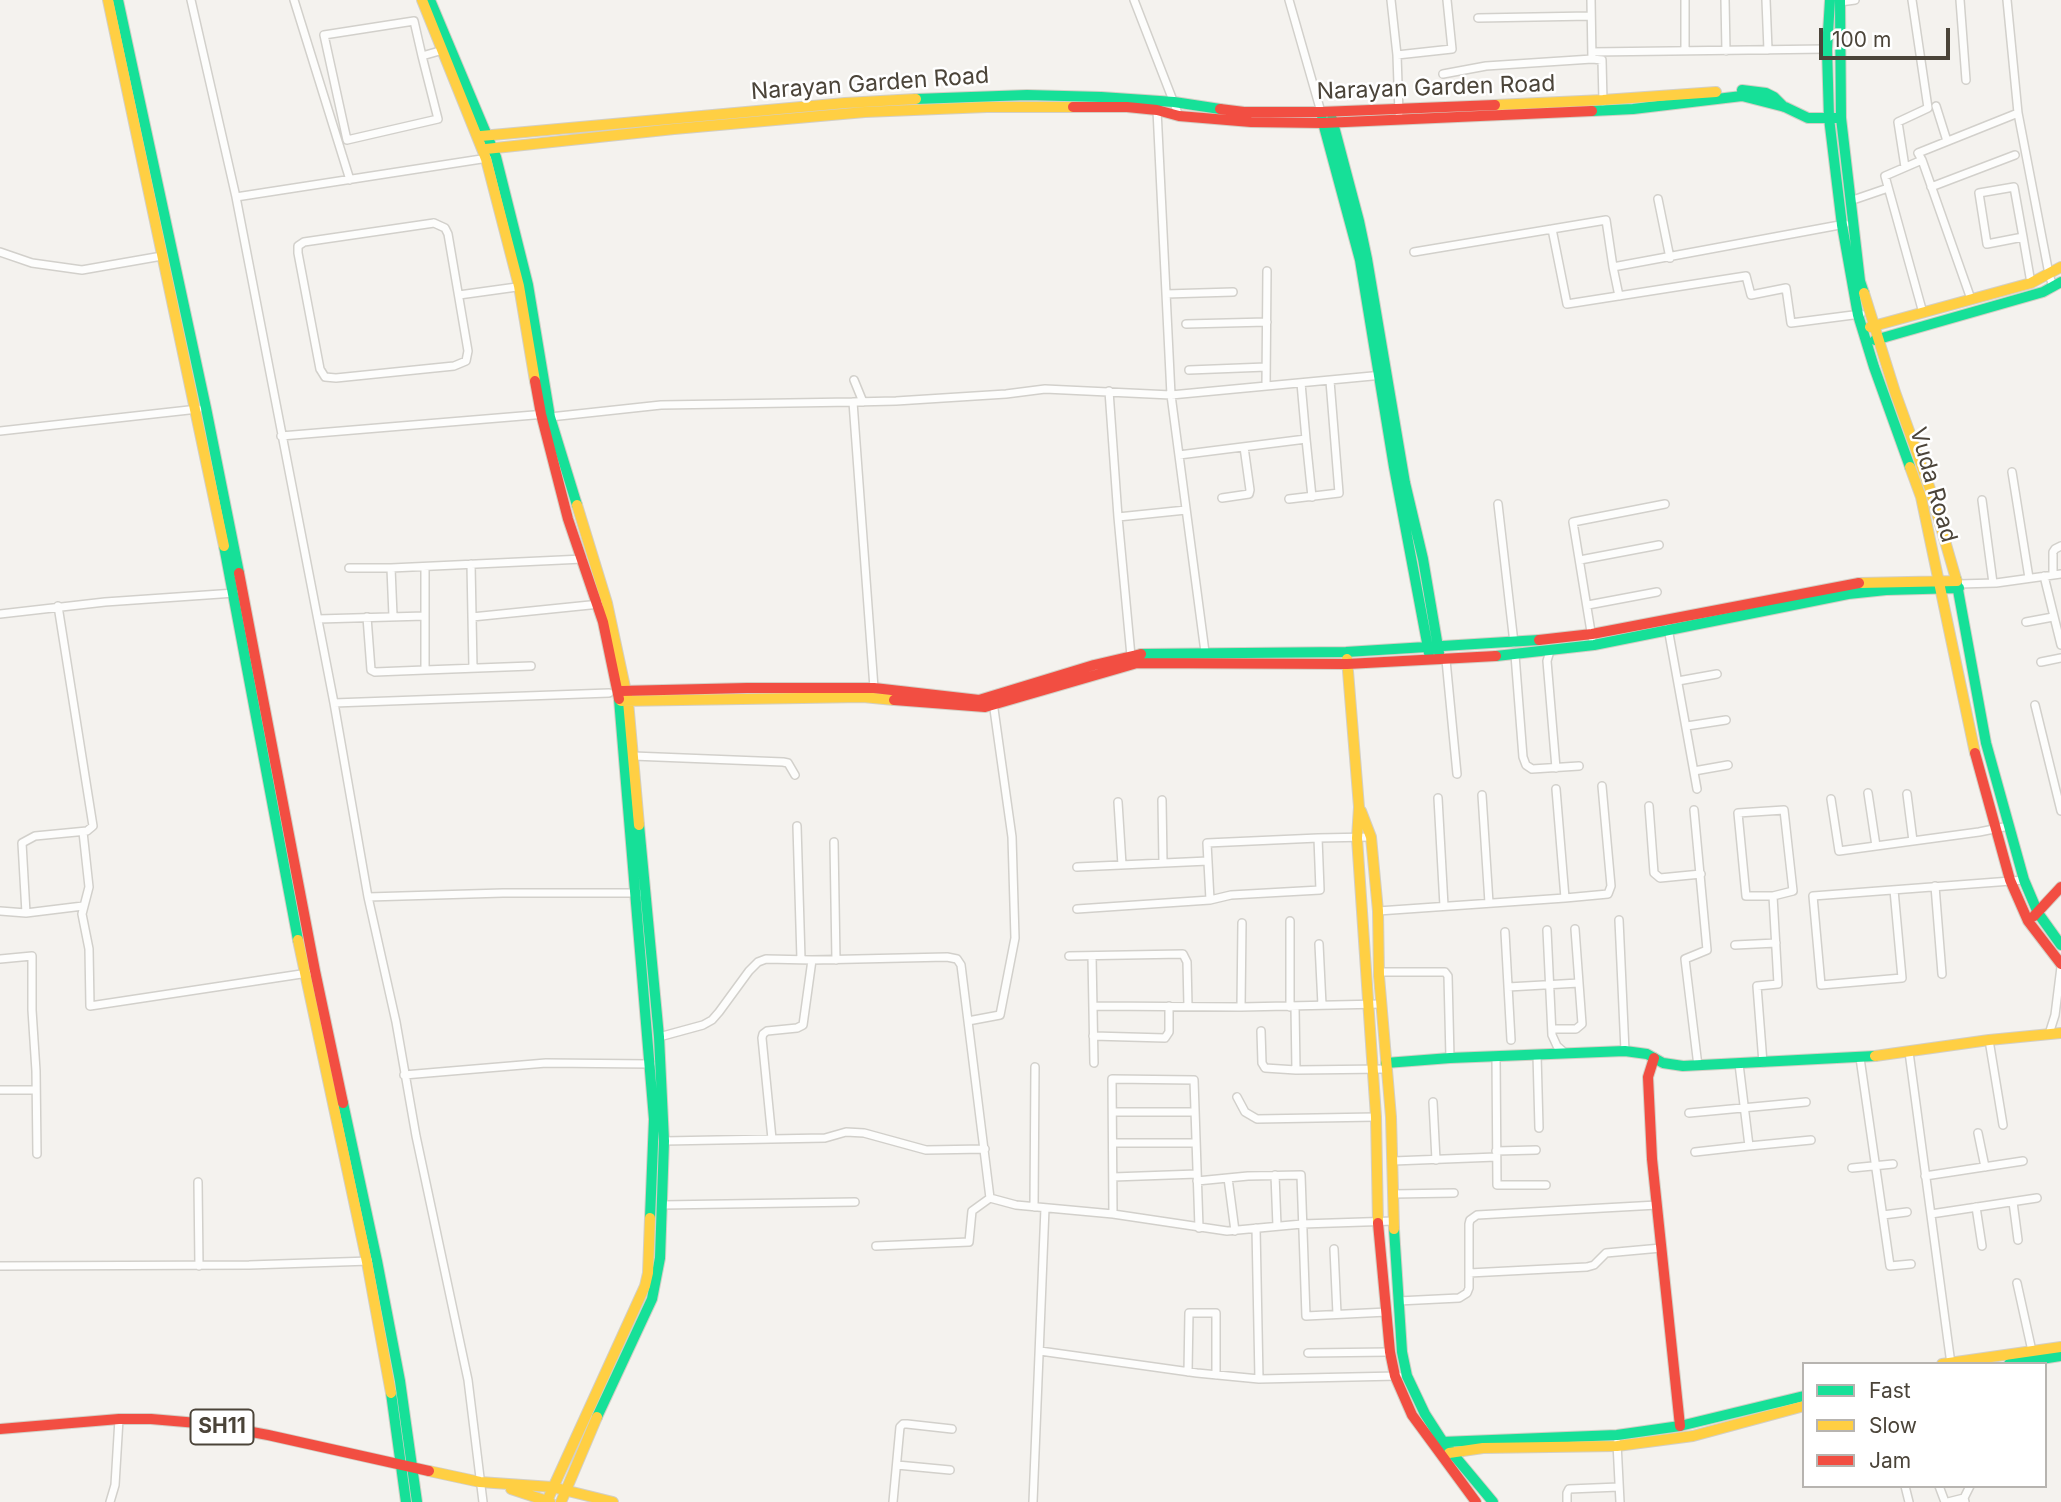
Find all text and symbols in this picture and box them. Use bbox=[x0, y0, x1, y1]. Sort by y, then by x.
scale bar bbox=[1823, 14, 1954, 58]
text: 100 m bbox=[1832, 27, 1891, 52]
street label: Narayan Garden Road bbox=[750, 62, 990, 106]
street label: Narayan Garden Road bbox=[1316, 70, 1556, 106]
street label: Vuda Road bbox=[1903, 424, 1963, 546]
legend bbox=[1802, 1362, 2047, 1488]
text: Fast bbox=[1869, 1378, 1911, 1403]
road number: SH11 bbox=[190, 1410, 254, 1444]
text: Slow bbox=[1869, 1413, 1917, 1438]
text: Jam bbox=[1869, 1448, 1911, 1473]

